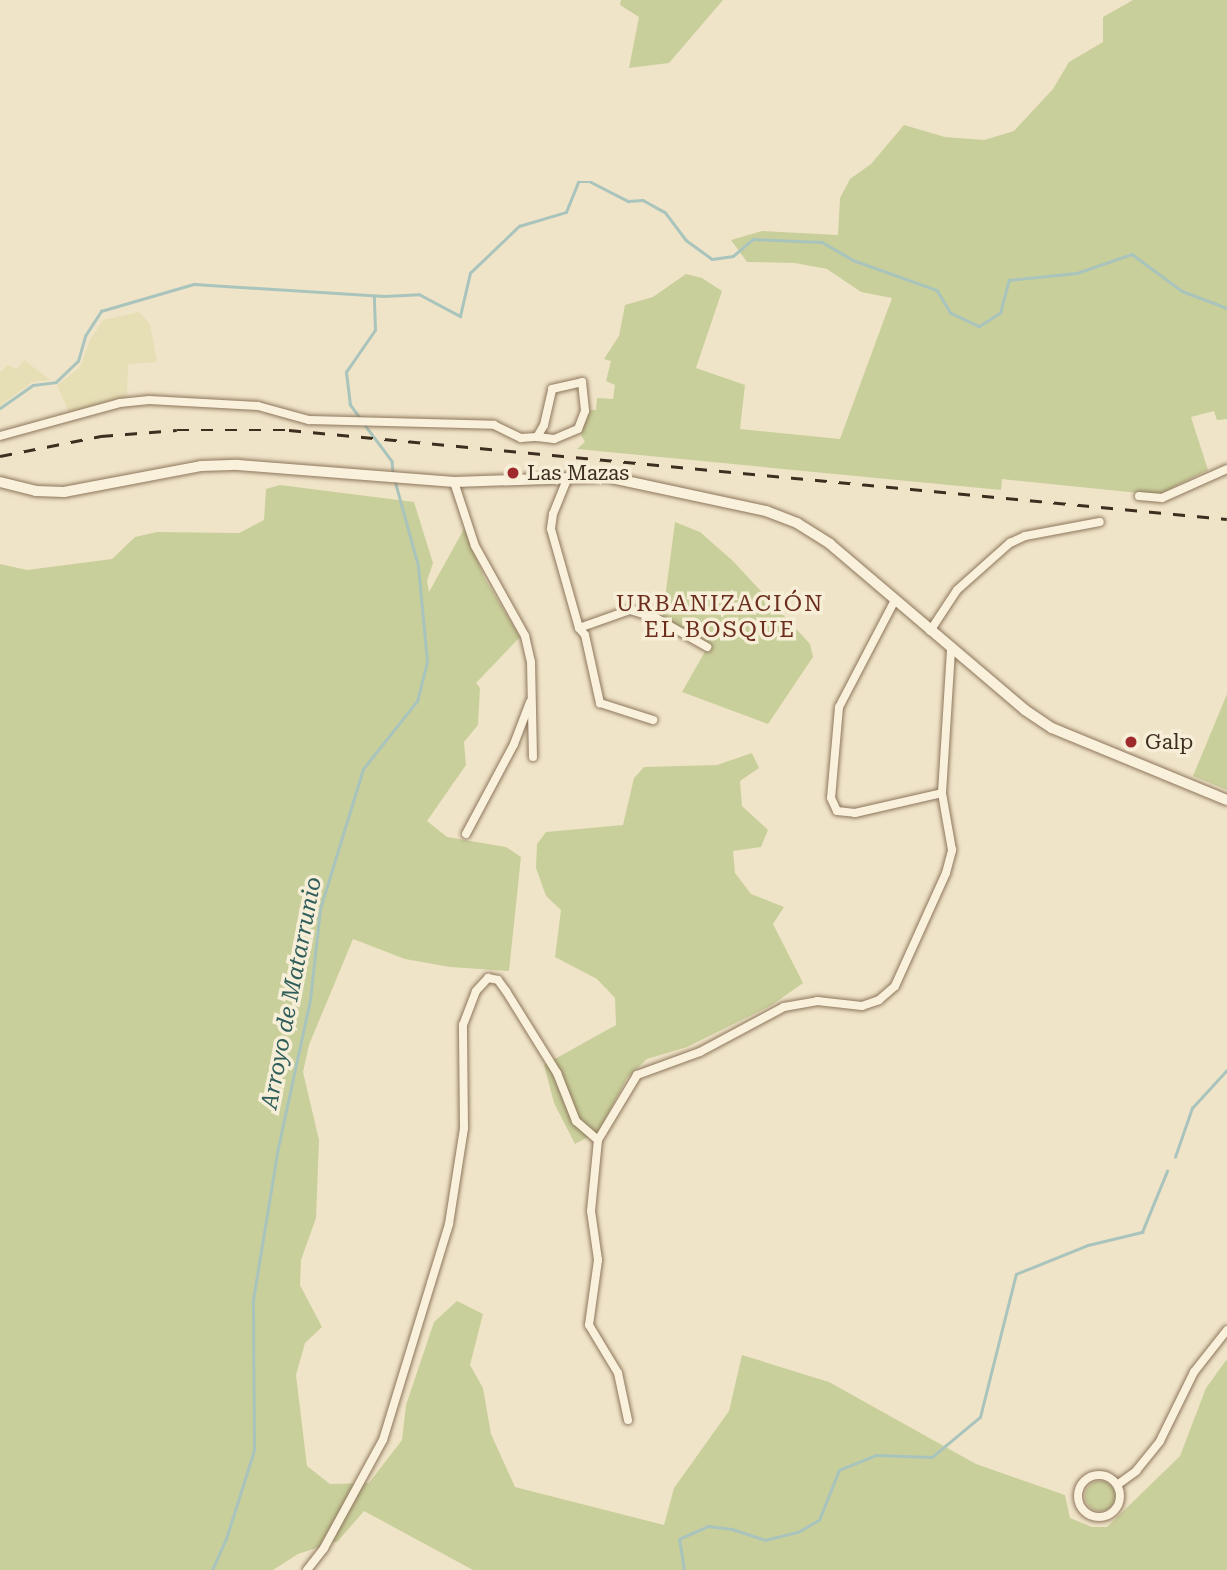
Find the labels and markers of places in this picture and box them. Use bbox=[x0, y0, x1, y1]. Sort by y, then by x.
place label: Las Mazas bbox=[527, 460, 629, 486]
marker: Las Mazas bbox=[505, 465, 521, 481]
place label: Galp bbox=[1145, 729, 1193, 755]
marker: Galp bbox=[1123, 734, 1139, 750]

